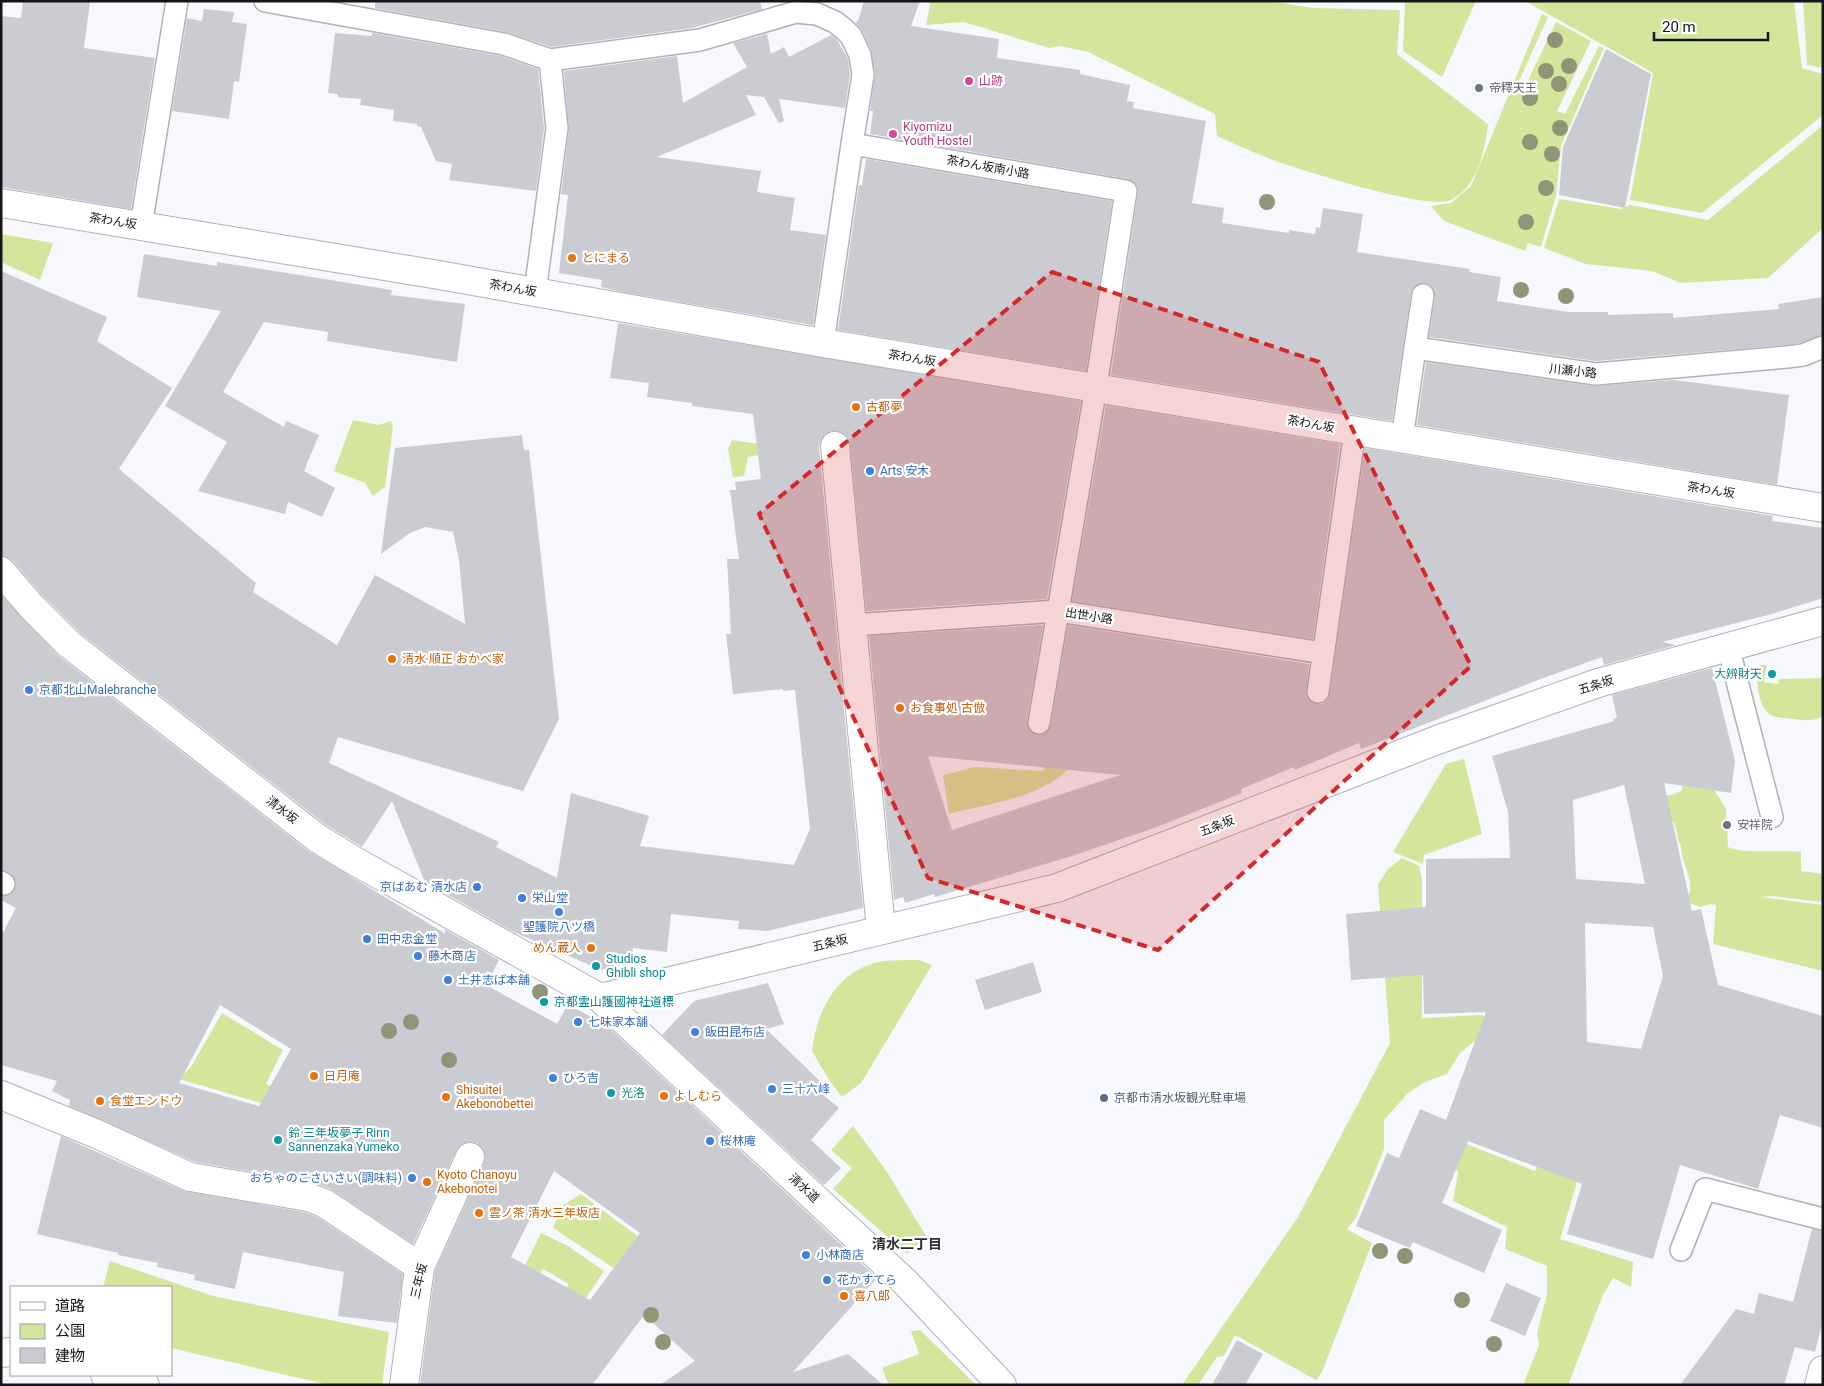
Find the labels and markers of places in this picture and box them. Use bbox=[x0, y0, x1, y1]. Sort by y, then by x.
place label: 山跡 bbox=[979, 74, 1003, 88]
marker: 山跡 bbox=[963, 75, 975, 87]
place label: 帝釋天王 bbox=[1489, 81, 1537, 95]
marker: 帝釋天王 bbox=[1473, 82, 1485, 94]
place label: Kiyomizu Youth Hostel bbox=[903, 120, 972, 148]
marker: Kiyomizu Youth Hostel bbox=[887, 128, 899, 140]
place label: とにまる bbox=[582, 251, 630, 265]
marker: とにまる bbox=[566, 252, 578, 264]
place label: 古都夢 bbox=[866, 400, 902, 414]
marker: 古都夢 bbox=[850, 401, 862, 413]
place label: Arts 安木 bbox=[880, 464, 929, 478]
marker: Arts 安木 bbox=[864, 465, 876, 477]
place label: 清水 順正 おかべ家 bbox=[402, 652, 504, 666]
marker: 清水 順正 おかべ家 bbox=[386, 653, 398, 665]
place label: 大辨財天 bbox=[1714, 667, 1762, 681]
marker: 大辨財天 bbox=[1766, 668, 1778, 680]
place label: 京都北山Malebranche bbox=[39, 683, 156, 697]
marker: 京都北山Malebranche bbox=[23, 684, 35, 696]
place label: お食事処 古倣 bbox=[910, 701, 985, 715]
marker: お食事処 古倣 bbox=[894, 702, 906, 714]
place label: 安祥院 bbox=[1737, 818, 1773, 832]
marker: 安祥院 bbox=[1721, 819, 1733, 831]
place label: 京ばあむ 清水店 bbox=[380, 880, 467, 894]
marker: 京ばあむ 清水店 bbox=[471, 881, 483, 893]
place label: 栄山堂 bbox=[532, 891, 568, 905]
marker: 栄山堂 bbox=[516, 892, 528, 904]
marker: 聖護院八ツ橋 bbox=[553, 906, 565, 918]
place label: 聖護院八ツ橋 bbox=[523, 920, 595, 934]
place label: 田中忠金堂 bbox=[377, 932, 437, 946]
marker: 田中忠金堂 bbox=[361, 933, 373, 945]
place label: めん蔵人 bbox=[533, 941, 581, 955]
marker: めん蔵人 bbox=[585, 942, 597, 954]
place label: 藤木商店 bbox=[428, 949, 476, 963]
marker: 藤木商店 bbox=[412, 950, 424, 962]
place label: Studios Ghibli shop bbox=[606, 952, 666, 980]
marker: Studios Ghibli shop bbox=[590, 960, 602, 972]
place label: 土井志ば本舗 bbox=[458, 973, 530, 987]
marker: 土井志ば本舗 bbox=[442, 974, 454, 986]
place label: 京都霊山護國神社道標 bbox=[554, 995, 674, 1009]
marker: 京都霊山護國神社道標 bbox=[538, 996, 550, 1008]
place label: 七味家本舗 bbox=[588, 1015, 648, 1029]
marker: 七味家本舗 bbox=[572, 1016, 584, 1028]
place label: 飯田昆布店 bbox=[705, 1025, 765, 1039]
marker: 飯田昆布店 bbox=[689, 1026, 701, 1038]
place label: 日月庵 bbox=[324, 1069, 360, 1083]
marker: 日月庵 bbox=[308, 1070, 320, 1082]
place label: ひろ吉 bbox=[563, 1071, 599, 1085]
marker: ひろ吉 bbox=[547, 1072, 559, 1084]
place label: 三十六峰 bbox=[782, 1082, 830, 1096]
place label: Shisuitei Akebonobettei bbox=[456, 1083, 534, 1111]
marker: 三十六峰 bbox=[766, 1083, 778, 1095]
place label: 光洛 bbox=[621, 1086, 645, 1100]
marker: 光洛 bbox=[605, 1087, 617, 1099]
place label: よしむら bbox=[674, 1089, 722, 1103]
marker: よしむら bbox=[658, 1090, 670, 1102]
marker: Shisuitei Akebonobettei bbox=[440, 1091, 452, 1103]
place label: 京都市清水坂観光駐車場 bbox=[1114, 1091, 1246, 1105]
marker: 京都市清水坂観光駐車場 bbox=[1098, 1092, 1110, 1104]
place label: 食堂エンドウ bbox=[110, 1094, 182, 1108]
marker: 食堂エンドウ bbox=[94, 1095, 106, 1107]
place label: 鈴 三年坂夢子 Rinn Sannenzaka Yumeko bbox=[288, 1126, 400, 1154]
marker: 鈴 三年坂夢子 Rinn Sannenzaka Yumeko bbox=[272, 1134, 284, 1146]
place label: 桜林庵 bbox=[720, 1134, 756, 1148]
marker: 桜林庵 bbox=[704, 1135, 716, 1147]
place label: Kyoto Chanoyu Akebonotei bbox=[437, 1168, 517, 1196]
place label: おちゃのこさいさい(調味料) bbox=[250, 1171, 402, 1185]
marker: おちゃのこさいさい(調味料) bbox=[406, 1172, 418, 1184]
marker: Kyoto Chanoyu Akebonotei bbox=[421, 1176, 433, 1188]
place label: 雲ノ茶 清水三年坂店 bbox=[489, 1206, 600, 1220]
marker: 雲ノ茶 清水三年坂店 bbox=[473, 1207, 485, 1219]
place label: 小林商店 bbox=[816, 1248, 864, 1262]
marker: 小林商店 bbox=[800, 1249, 812, 1261]
place label: 花かすてら bbox=[837, 1273, 897, 1287]
marker: 花かすてら bbox=[821, 1274, 833, 1286]
place label: 喜八郎 bbox=[854, 1289, 890, 1303]
marker: 喜八郎 bbox=[838, 1290, 850, 1302]

